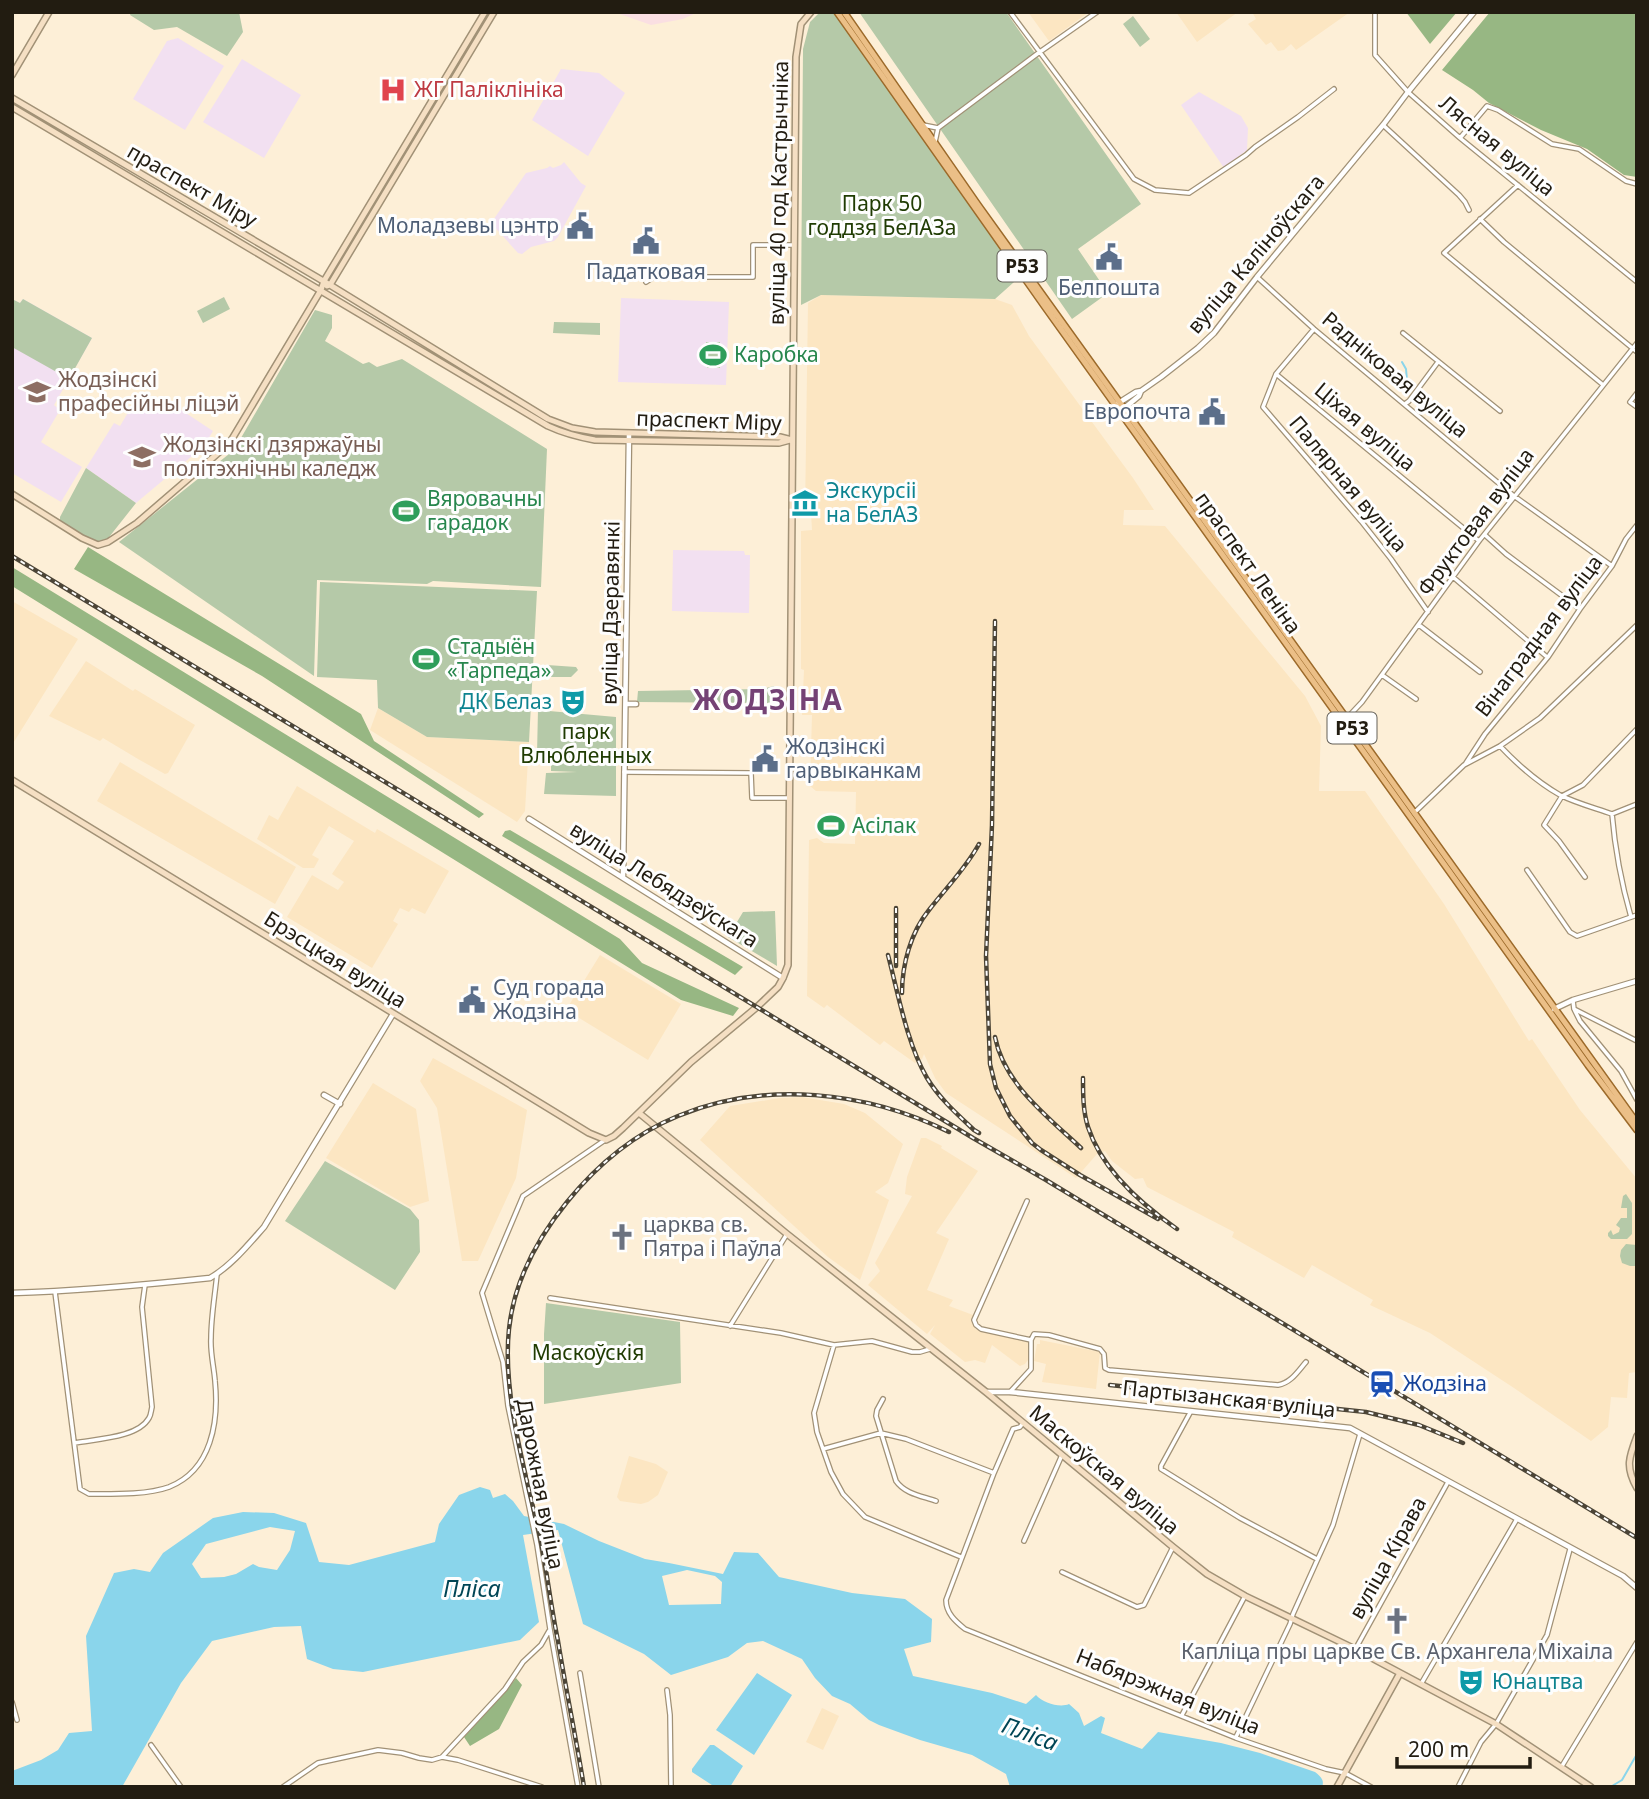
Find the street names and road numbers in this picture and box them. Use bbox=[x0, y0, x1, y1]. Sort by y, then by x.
street label: вуліца 40 год Кастрычніка bbox=[762, 61, 794, 325]
street label: Лясная вуліца bbox=[1434, 89, 1561, 202]
street label: праспект Міру bbox=[122, 137, 263, 234]
street label: вуліца Каліноўскага bbox=[1180, 168, 1330, 339]
road number: Р53 bbox=[998, 250, 1046, 282]
street label: Радніковая вуліца bbox=[1317, 305, 1475, 444]
street label: Ціхая вуліца bbox=[1309, 376, 1422, 477]
street label: праспект Міру bbox=[636, 403, 783, 437]
street label: Палярная вуліца bbox=[1283, 409, 1414, 557]
street label: Фруктовая вуліца bbox=[1411, 442, 1540, 601]
street label: праспект Леніна bbox=[1189, 486, 1308, 639]
street label: вуліца Дзеравянкі bbox=[594, 521, 626, 705]
street label: Вінаградная вуліца bbox=[1468, 549, 1608, 722]
road number: Р53 bbox=[1328, 712, 1376, 744]
street label: вуліца Лебядзеўскага bbox=[565, 815, 764, 954]
street label: Брэсцкая вуліца bbox=[259, 904, 412, 1014]
street label: Партызанская вуліца bbox=[1121, 1373, 1337, 1423]
street label: Дарожная вуліца bbox=[511, 1396, 571, 1572]
street label: Маскоўская вуліца bbox=[1024, 1398, 1185, 1540]
street label: вуліца Кірава bbox=[1342, 1491, 1432, 1624]
street label: Набярэжная вуліца bbox=[1072, 1641, 1265, 1741]

